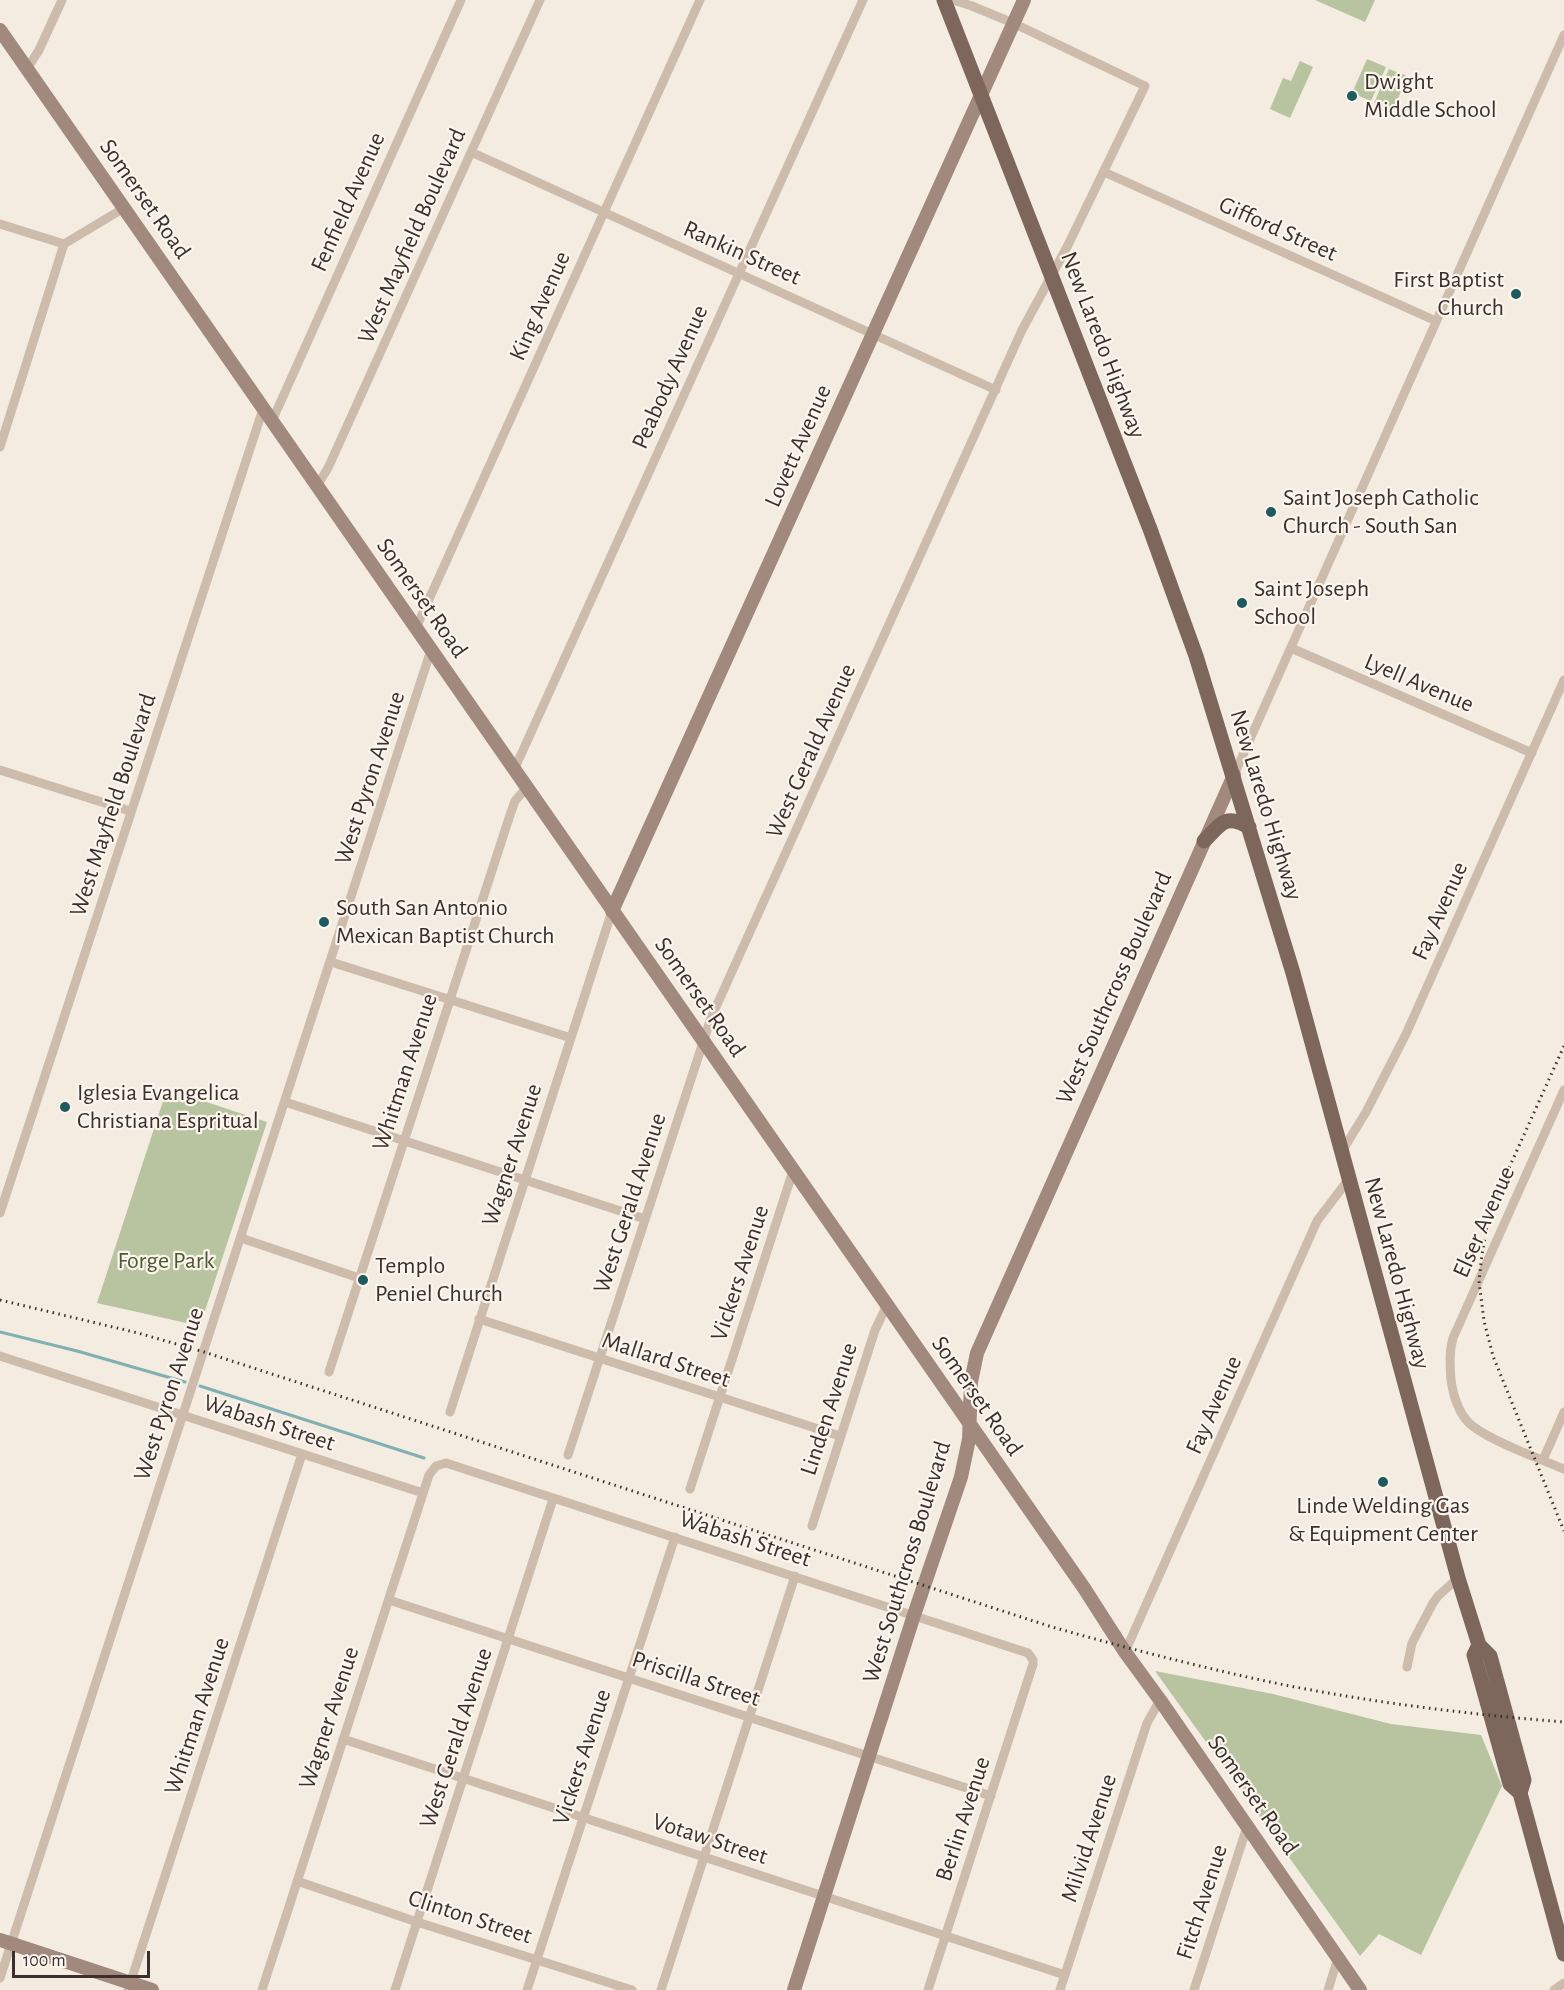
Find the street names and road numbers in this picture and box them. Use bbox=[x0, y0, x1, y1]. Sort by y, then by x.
street label: West Mayfield Boulevard bbox=[352, 124, 472, 348]
street label: Fenfield Avenue bbox=[304, 128, 392, 276]
street label: Somerset Road bbox=[93, 134, 197, 264]
street label: Gifford Street bbox=[1214, 190, 1342, 268]
street label: Rankin Street bbox=[679, 214, 805, 292]
street label: King Avenue bbox=[503, 247, 577, 365]
street label: New Laredo Highway bbox=[1054, 248, 1152, 442]
street label: Peabody Avenue bbox=[625, 301, 715, 453]
street label: Lovett Avenue bbox=[758, 380, 838, 512]
street label: Somerset Road bbox=[370, 533, 474, 663]
street label: Lyell Avenue bbox=[1360, 647, 1478, 719]
street label: West Gerald Avenue bbox=[760, 659, 862, 843]
street label: West Pyron Avenue bbox=[328, 688, 412, 868]
street label: West Mayfield Boulevard bbox=[63, 690, 163, 920]
street label: New Laredo Highway bbox=[1223, 706, 1309, 904]
street label: Fay Avenue bbox=[1406, 857, 1474, 965]
street label: West Southcross Boulevard bbox=[1050, 867, 1178, 1109]
street label: Somerset Road bbox=[648, 932, 752, 1062]
street label: Whitman Avenue bbox=[366, 990, 444, 1154]
street label: Wagner Avenue bbox=[475, 1080, 549, 1230]
street label: West Gerald Avenue bbox=[587, 1109, 673, 1297]
street label: Elser Avenue bbox=[1447, 1162, 1521, 1282]
street label: New Laredo Highway bbox=[1358, 1174, 1436, 1372]
street label: Vickers Avenue bbox=[705, 1202, 775, 1344]
street label: West Pyron Avenue bbox=[127, 1304, 211, 1484]
street label: Mallard Street bbox=[598, 1326, 734, 1394]
street label: Somerset Road bbox=[925, 1331, 1029, 1461]
street label: Linden Avenue bbox=[794, 1339, 864, 1479]
street label: Fay Avenue bbox=[1180, 1351, 1248, 1459]
street label: Wabash Street bbox=[200, 1388, 338, 1458]
street label: West Southcross Boulevard bbox=[856, 1437, 958, 1687]
street label: Wabash Street bbox=[676, 1504, 814, 1574]
street label: Whitman Avenue bbox=[158, 1634, 236, 1798]
street label: Wagner Avenue bbox=[292, 1643, 366, 1793]
street label: West Gerald Avenue bbox=[413, 1644, 499, 1832]
street label: Priscilla Street bbox=[628, 1645, 764, 1713]
street label: Vickers Avenue bbox=[547, 1686, 617, 1828]
street label: Somerset Road bbox=[1201, 1730, 1305, 1860]
street label: Berlin Avenue bbox=[929, 1753, 997, 1885]
street label: Milvid Avenue bbox=[1055, 1770, 1123, 1906]
street label: Votaw Street bbox=[649, 1807, 771, 1871]
street label: Fitch Avenue bbox=[1170, 1841, 1234, 1963]
street label: Clinton Street bbox=[405, 1883, 535, 1951]

